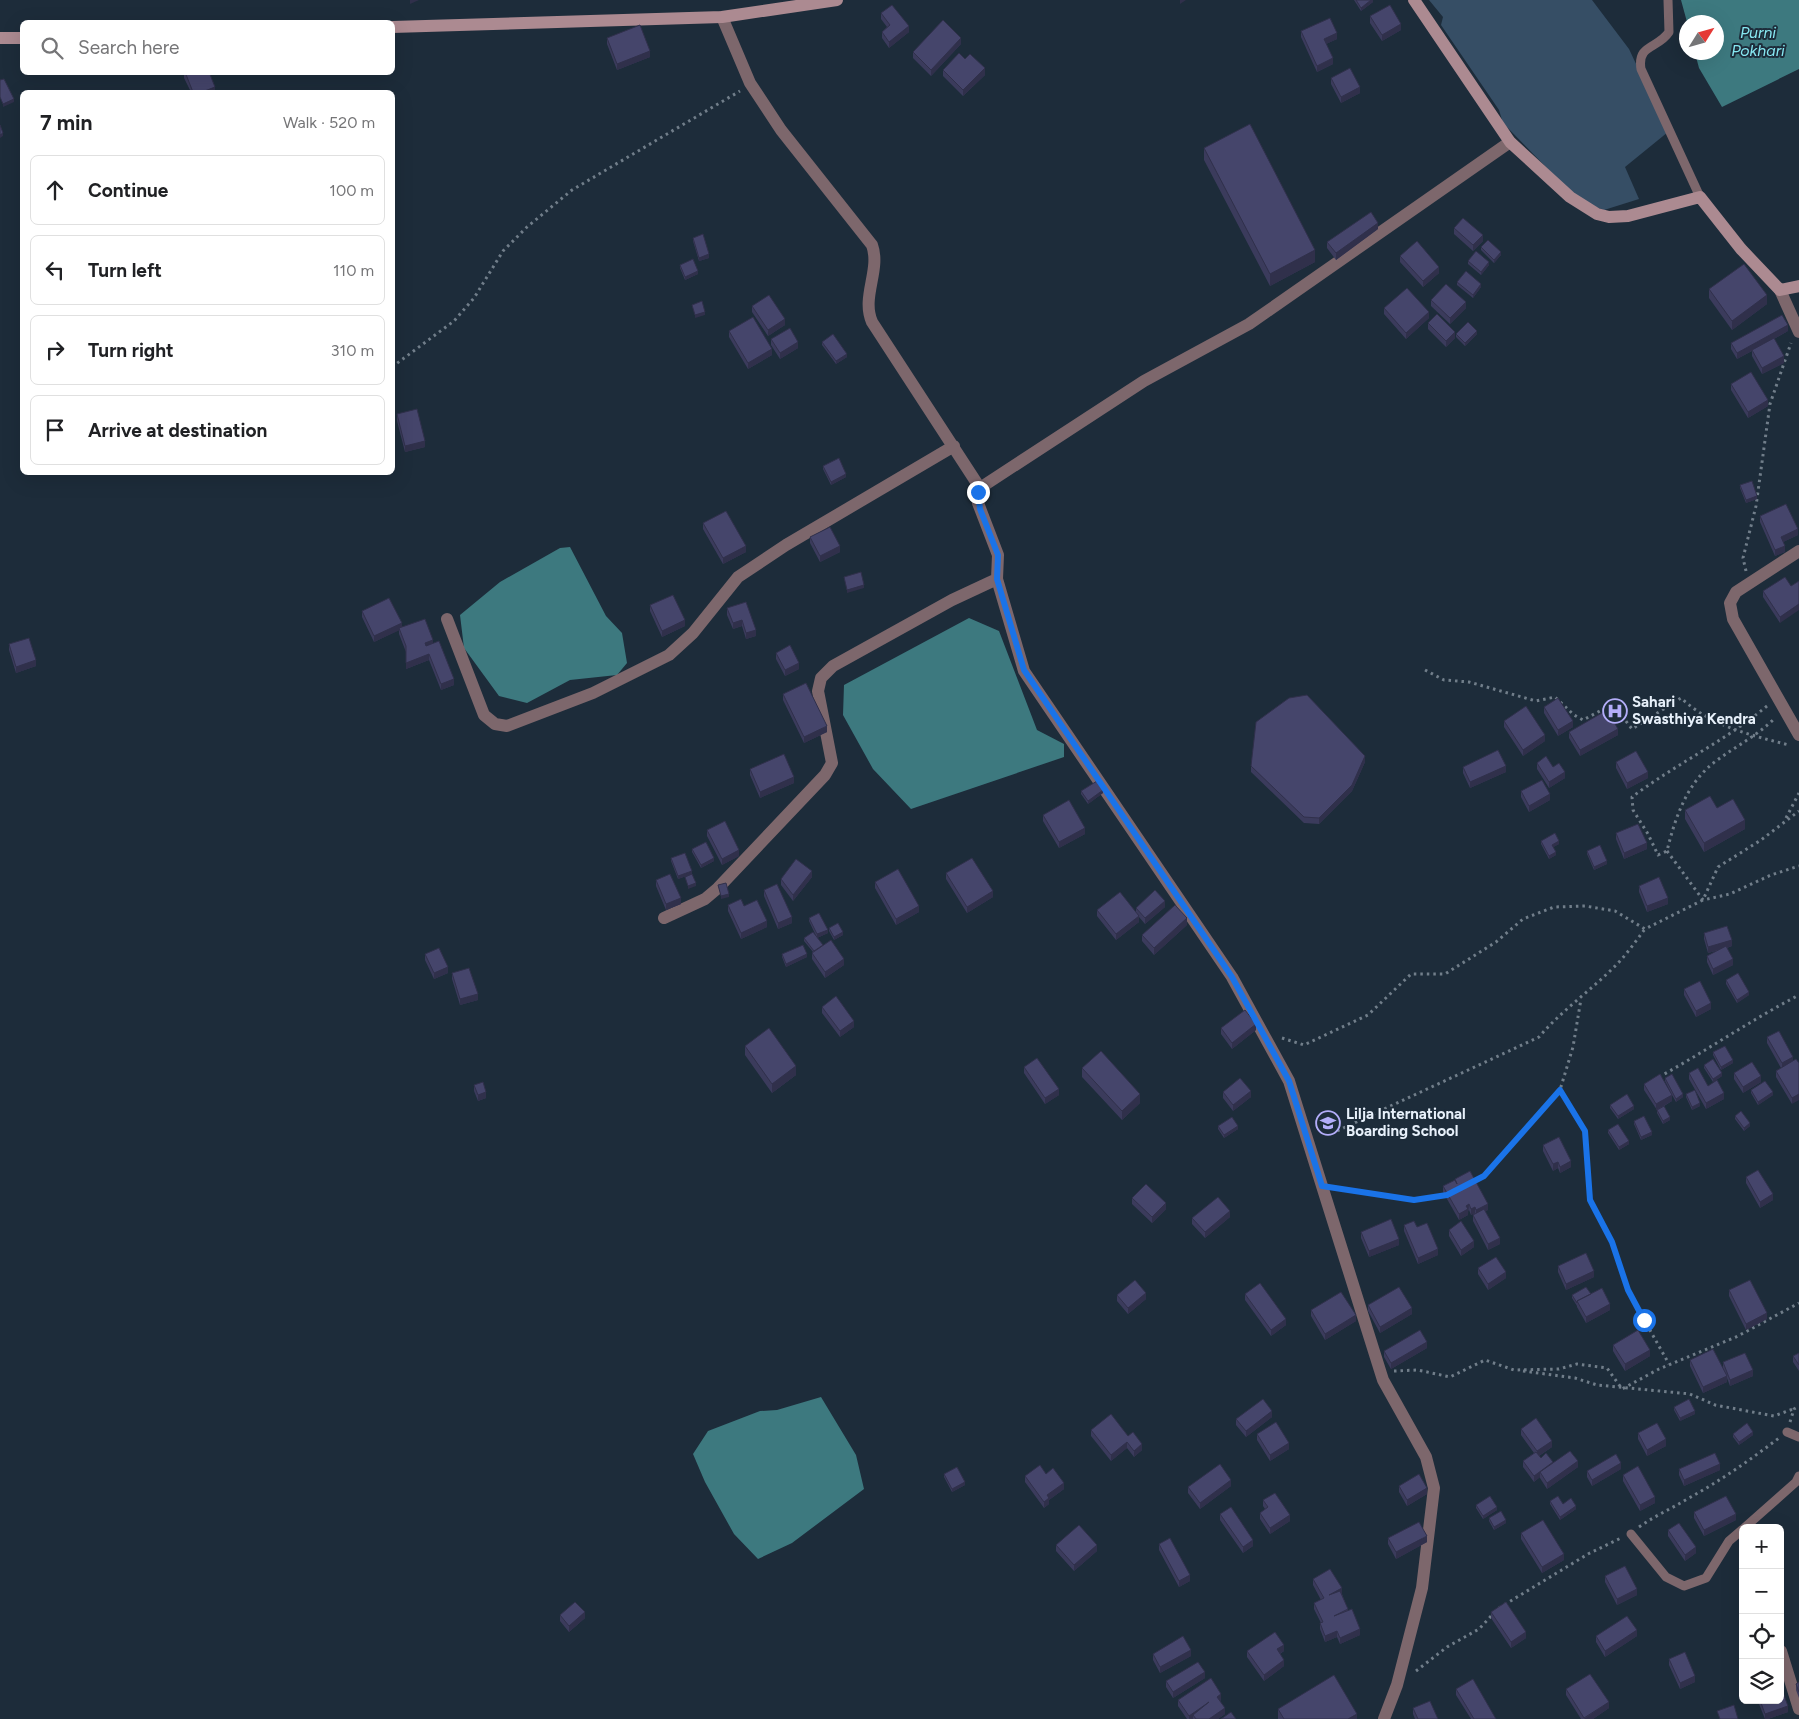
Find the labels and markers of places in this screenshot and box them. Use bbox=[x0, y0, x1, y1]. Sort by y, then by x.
place label: Sahari Swasthiya Kendra bbox=[1632, 693, 1756, 728]
hospital icon: Sahari Swasthiya Kendra bbox=[1602, 698, 1628, 724]
place label: Lilja International Boarding School bbox=[1346, 1105, 1466, 1140]
school or university icon: Lilja International Boarding School bbox=[1315, 1110, 1341, 1136]

